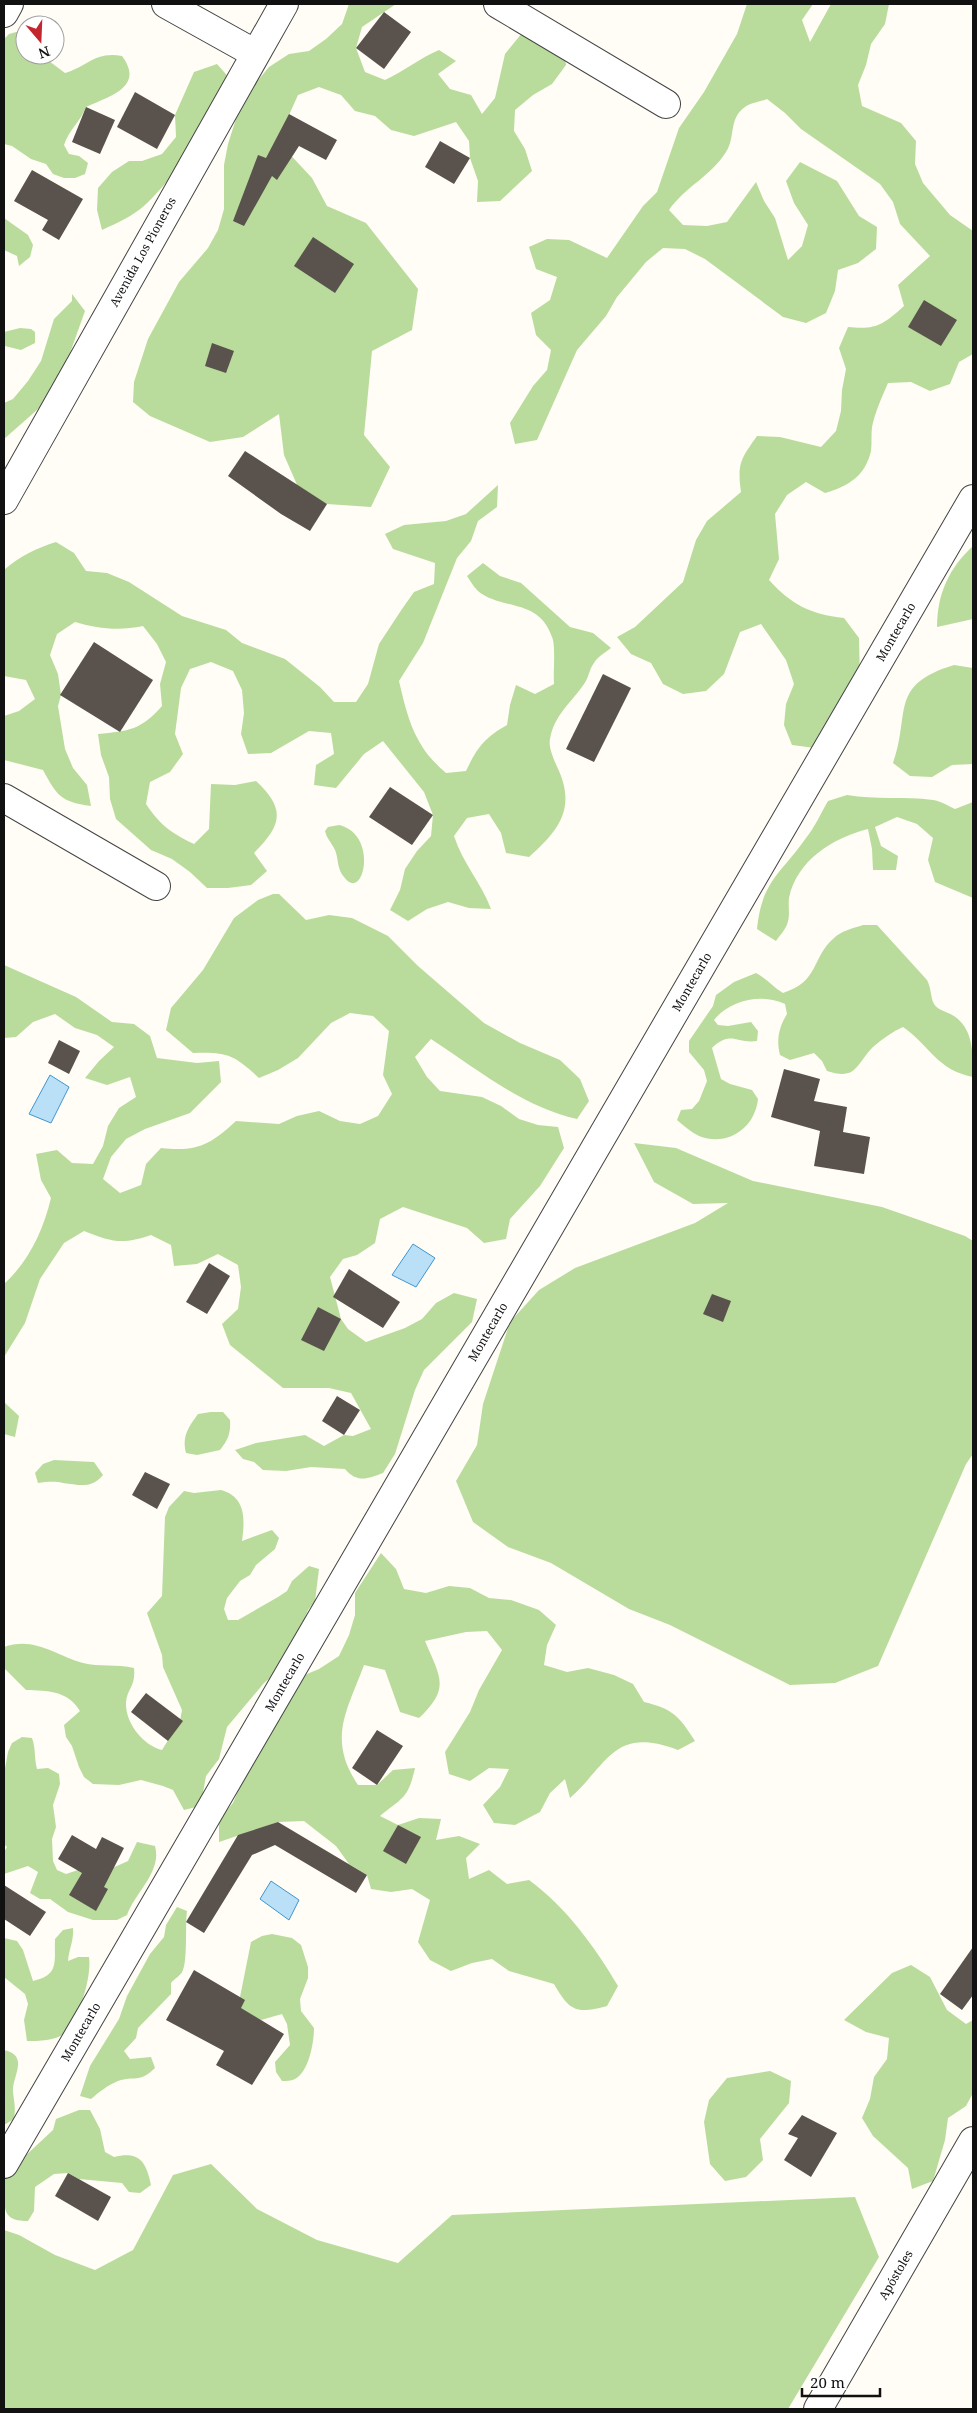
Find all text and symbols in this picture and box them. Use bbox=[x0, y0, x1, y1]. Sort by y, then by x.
north arrow bbox=[15, 15, 65, 65]
text: N bbox=[36, 42, 53, 64]
street label: Avenida Los Pioneros bbox=[105, 194, 180, 310]
street label: Montecarlo bbox=[872, 599, 919, 664]
street label: Montecarlo bbox=[668, 949, 715, 1014]
street label: Montecarlo bbox=[464, 1299, 511, 1364]
street label: Montecarlo bbox=[261, 1649, 308, 1714]
street label: Montecarlo bbox=[57, 1999, 104, 2064]
street label: Apóstoles bbox=[874, 2247, 917, 2303]
scale bar bbox=[802, 2366, 880, 2398]
text: 20 m bbox=[810, 2372, 845, 2392]

